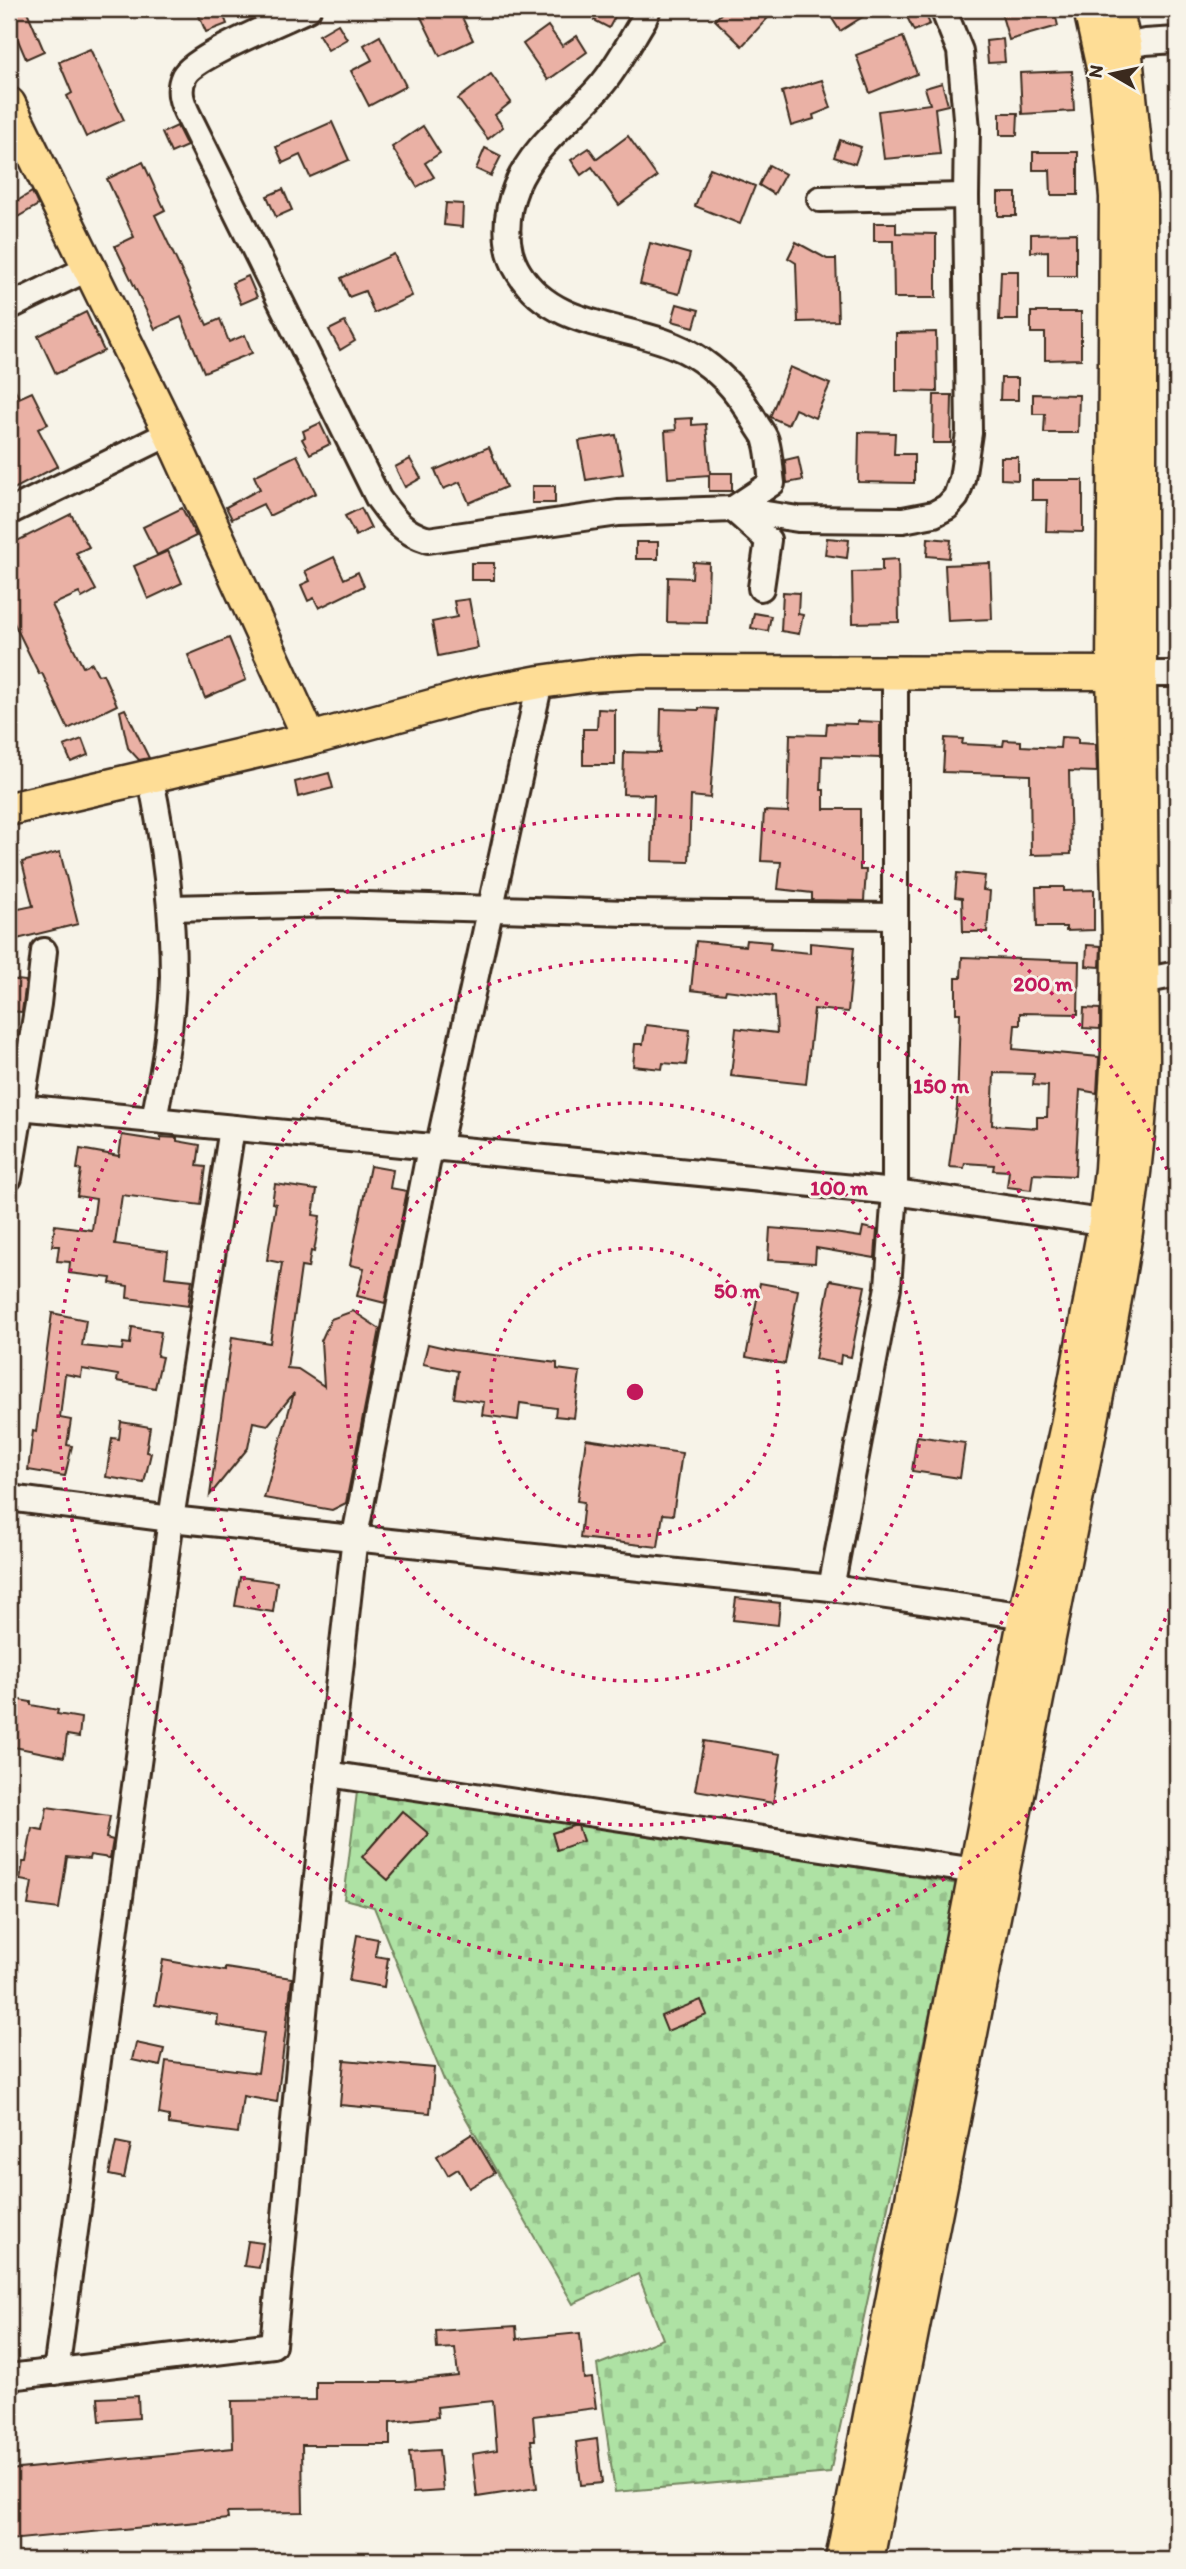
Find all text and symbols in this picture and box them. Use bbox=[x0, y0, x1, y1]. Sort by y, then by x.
north arrow bbox=[1078, 38, 1148, 108]
text: N bbox=[1083, 63, 1108, 80]
text: 200 m bbox=[1013, 971, 1073, 996]
text: 150 m bbox=[913, 1073, 969, 1098]
text: 100 m bbox=[810, 1175, 868, 1200]
text: 50 m bbox=[714, 1278, 761, 1303]
centre of rings bbox=[623, 1380, 647, 1404]

